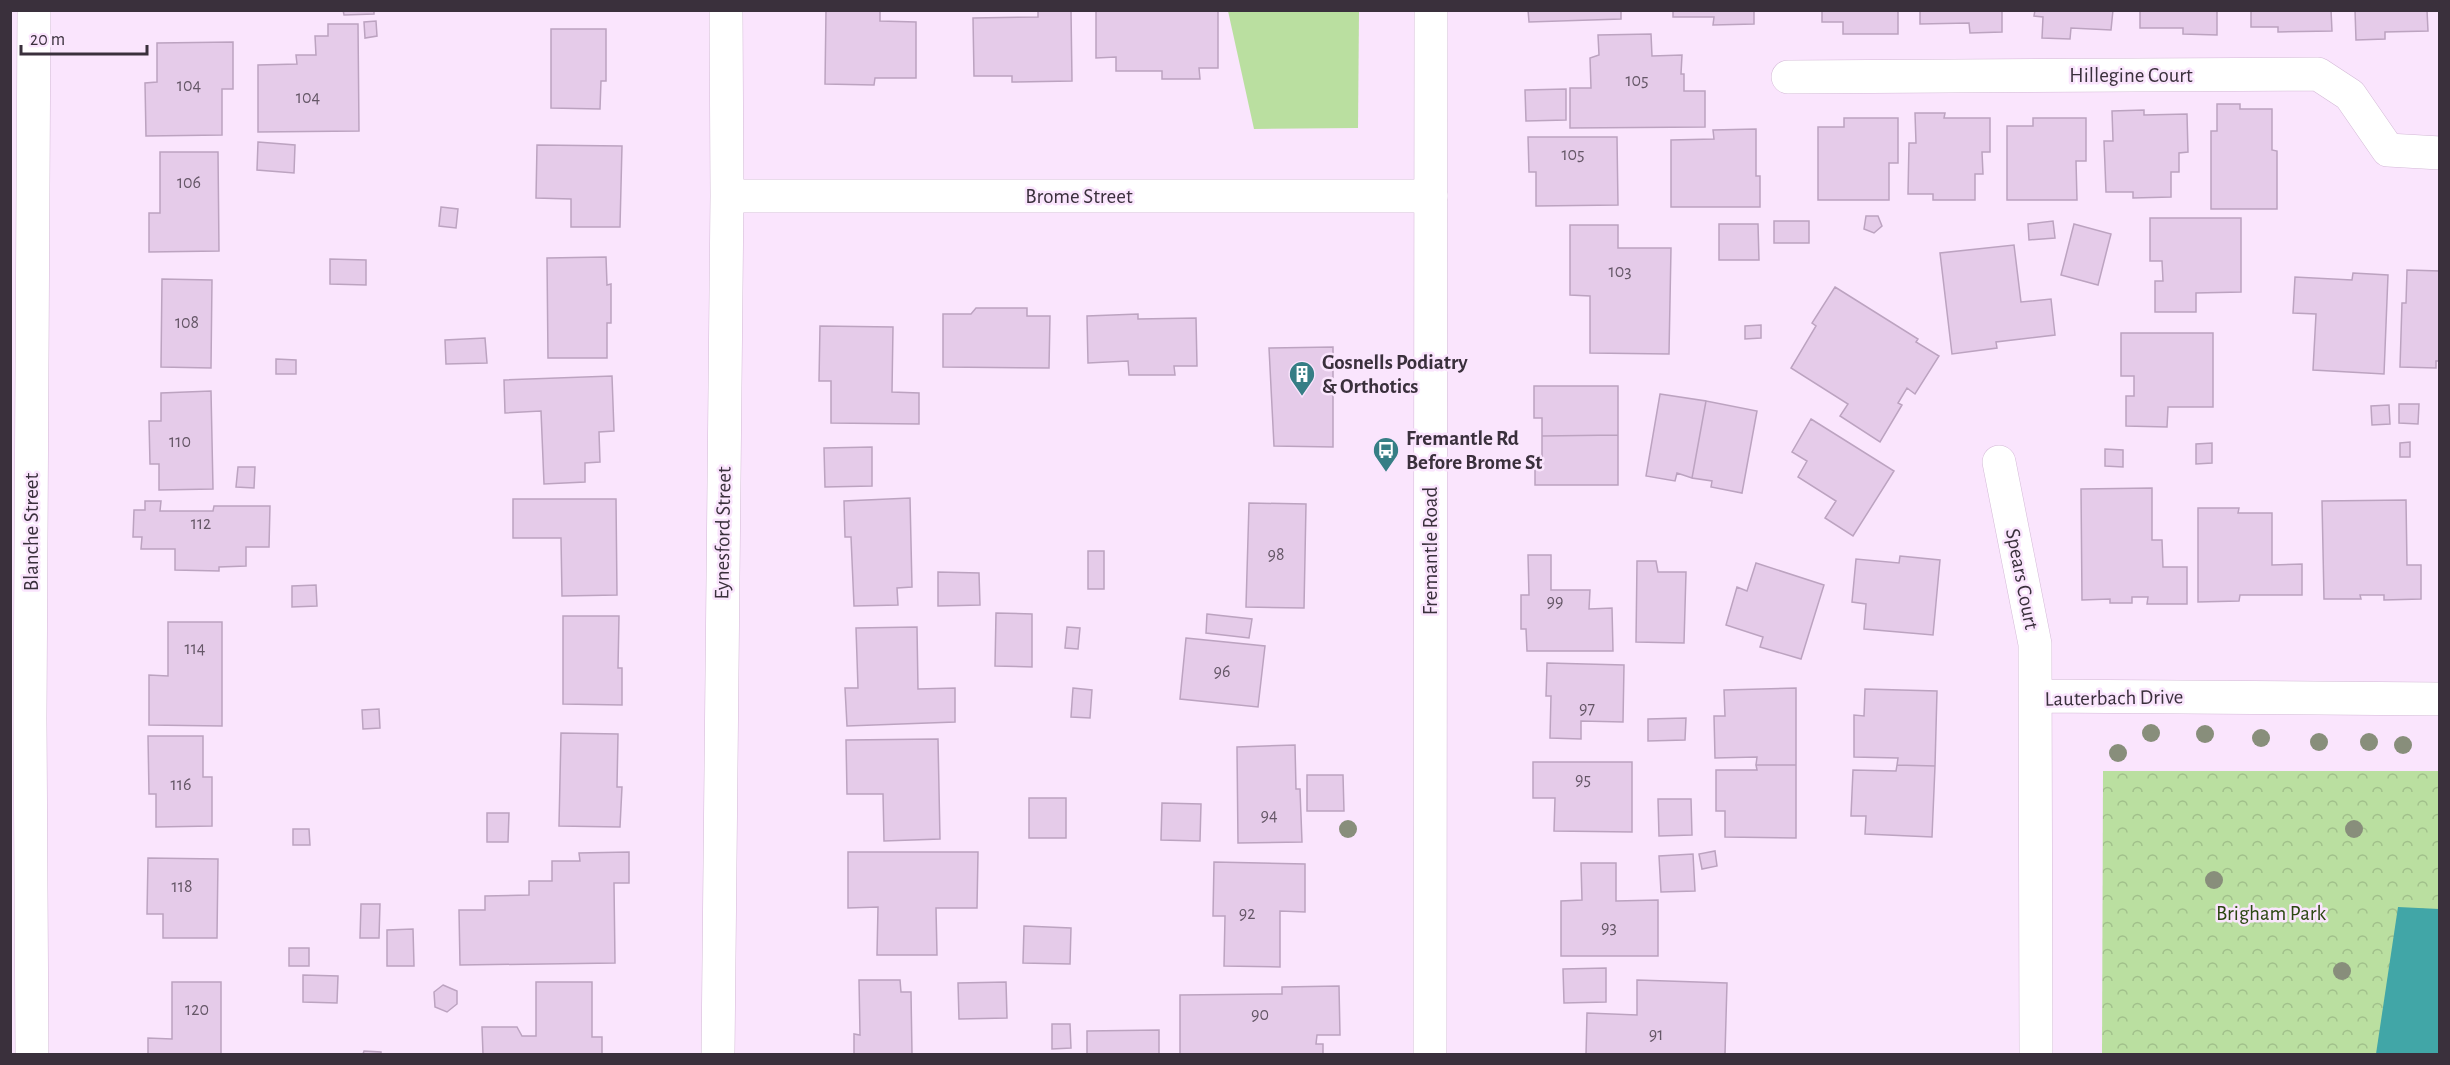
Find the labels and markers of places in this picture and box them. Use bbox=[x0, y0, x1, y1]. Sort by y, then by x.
place label: Gosnells Podiatry & Orthotics bbox=[1322, 352, 1468, 397]
building icon: Gosnells Podiatry & Orthotics bbox=[1287, 359, 1317, 397]
place label: Fremantle Rd Before Brome St bbox=[1406, 428, 1542, 473]
bus stop icon: Fremantle Rd Before Brome St bbox=[1371, 435, 1401, 473]

